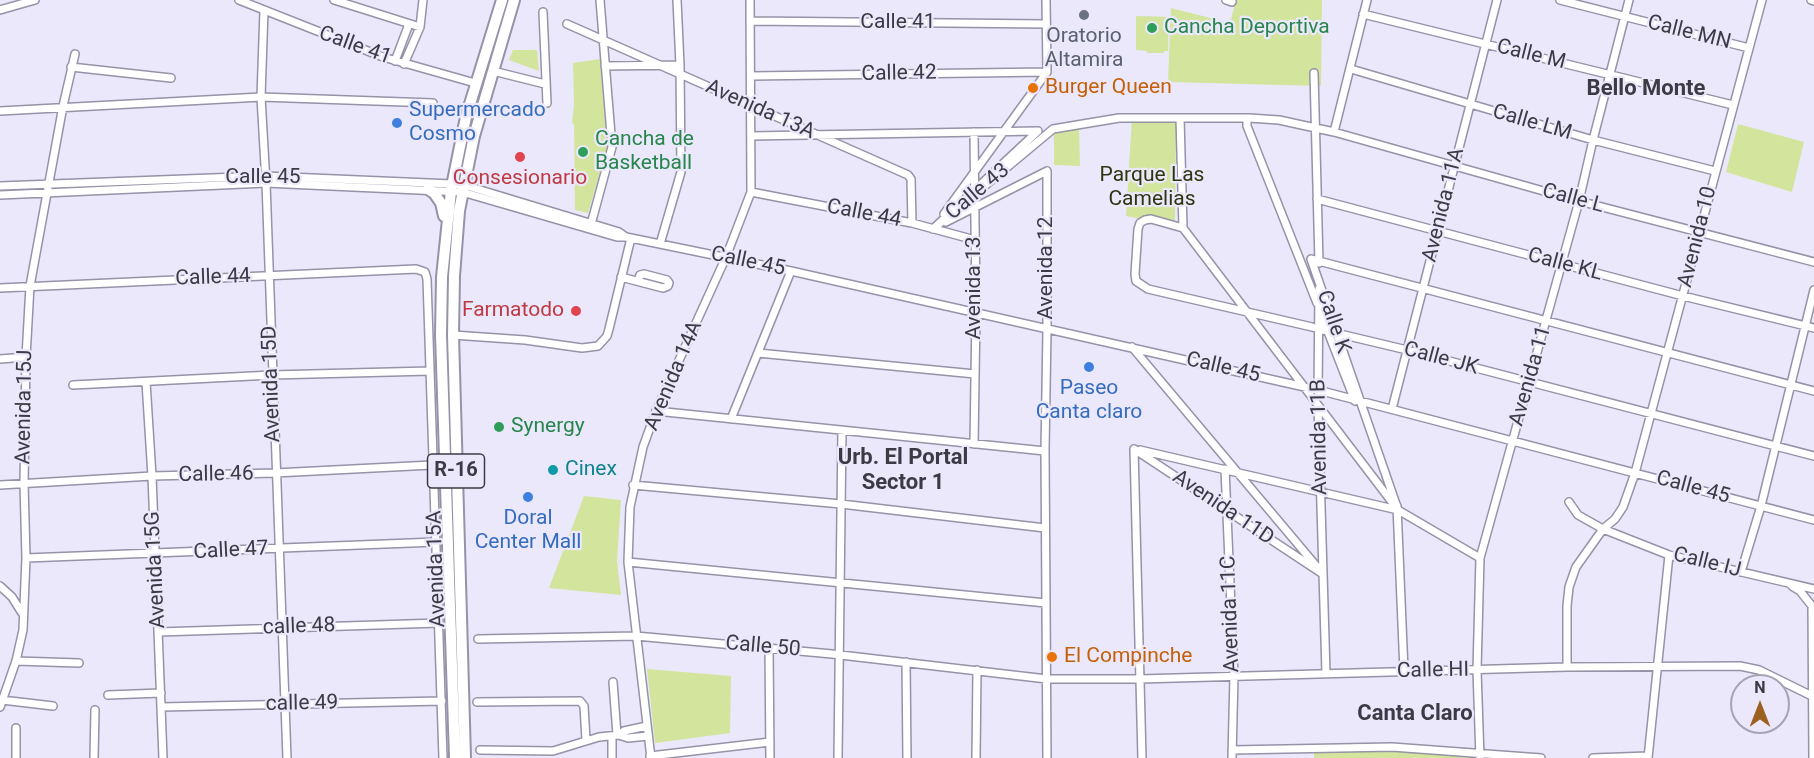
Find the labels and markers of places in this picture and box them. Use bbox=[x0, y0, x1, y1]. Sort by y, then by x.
marker: Oratorio Altamira bbox=[1077, 8, 1091, 22]
place label: Cancha Deportiva bbox=[1164, 15, 1330, 41]
marker: Cancha Deportiva bbox=[1145, 21, 1159, 35]
place label: Oratorio Altamira bbox=[1045, 24, 1123, 74]
place label: Burger Queen bbox=[1045, 75, 1172, 101]
marker: Burger Queen bbox=[1026, 81, 1040, 95]
place label: Supermercado Cosmo bbox=[409, 98, 546, 148]
marker: Supermercado Cosmo bbox=[390, 116, 404, 130]
place label: Cancha de Basketball bbox=[595, 127, 694, 177]
marker: Cancha de Basketball bbox=[576, 145, 590, 159]
marker: Consesionario bbox=[513, 150, 527, 164]
place label: Consesionario bbox=[453, 166, 587, 192]
place label: Farmatodo bbox=[462, 298, 564, 324]
marker: Farmatodo bbox=[569, 304, 583, 318]
marker: Paseo Canta claro bbox=[1082, 360, 1096, 374]
place label: Paseo Canta claro bbox=[1036, 376, 1142, 426]
place label: Synergy bbox=[511, 414, 585, 440]
marker: Synergy bbox=[492, 420, 506, 434]
place label: Cinex bbox=[565, 457, 617, 483]
marker: Cinex bbox=[546, 463, 560, 477]
marker: Doral Center Mall bbox=[521, 490, 535, 504]
place label: Doral Center Mall bbox=[475, 506, 581, 556]
place label: El Compinche bbox=[1064, 644, 1193, 670]
marker: El Compinche bbox=[1045, 650, 1059, 664]

